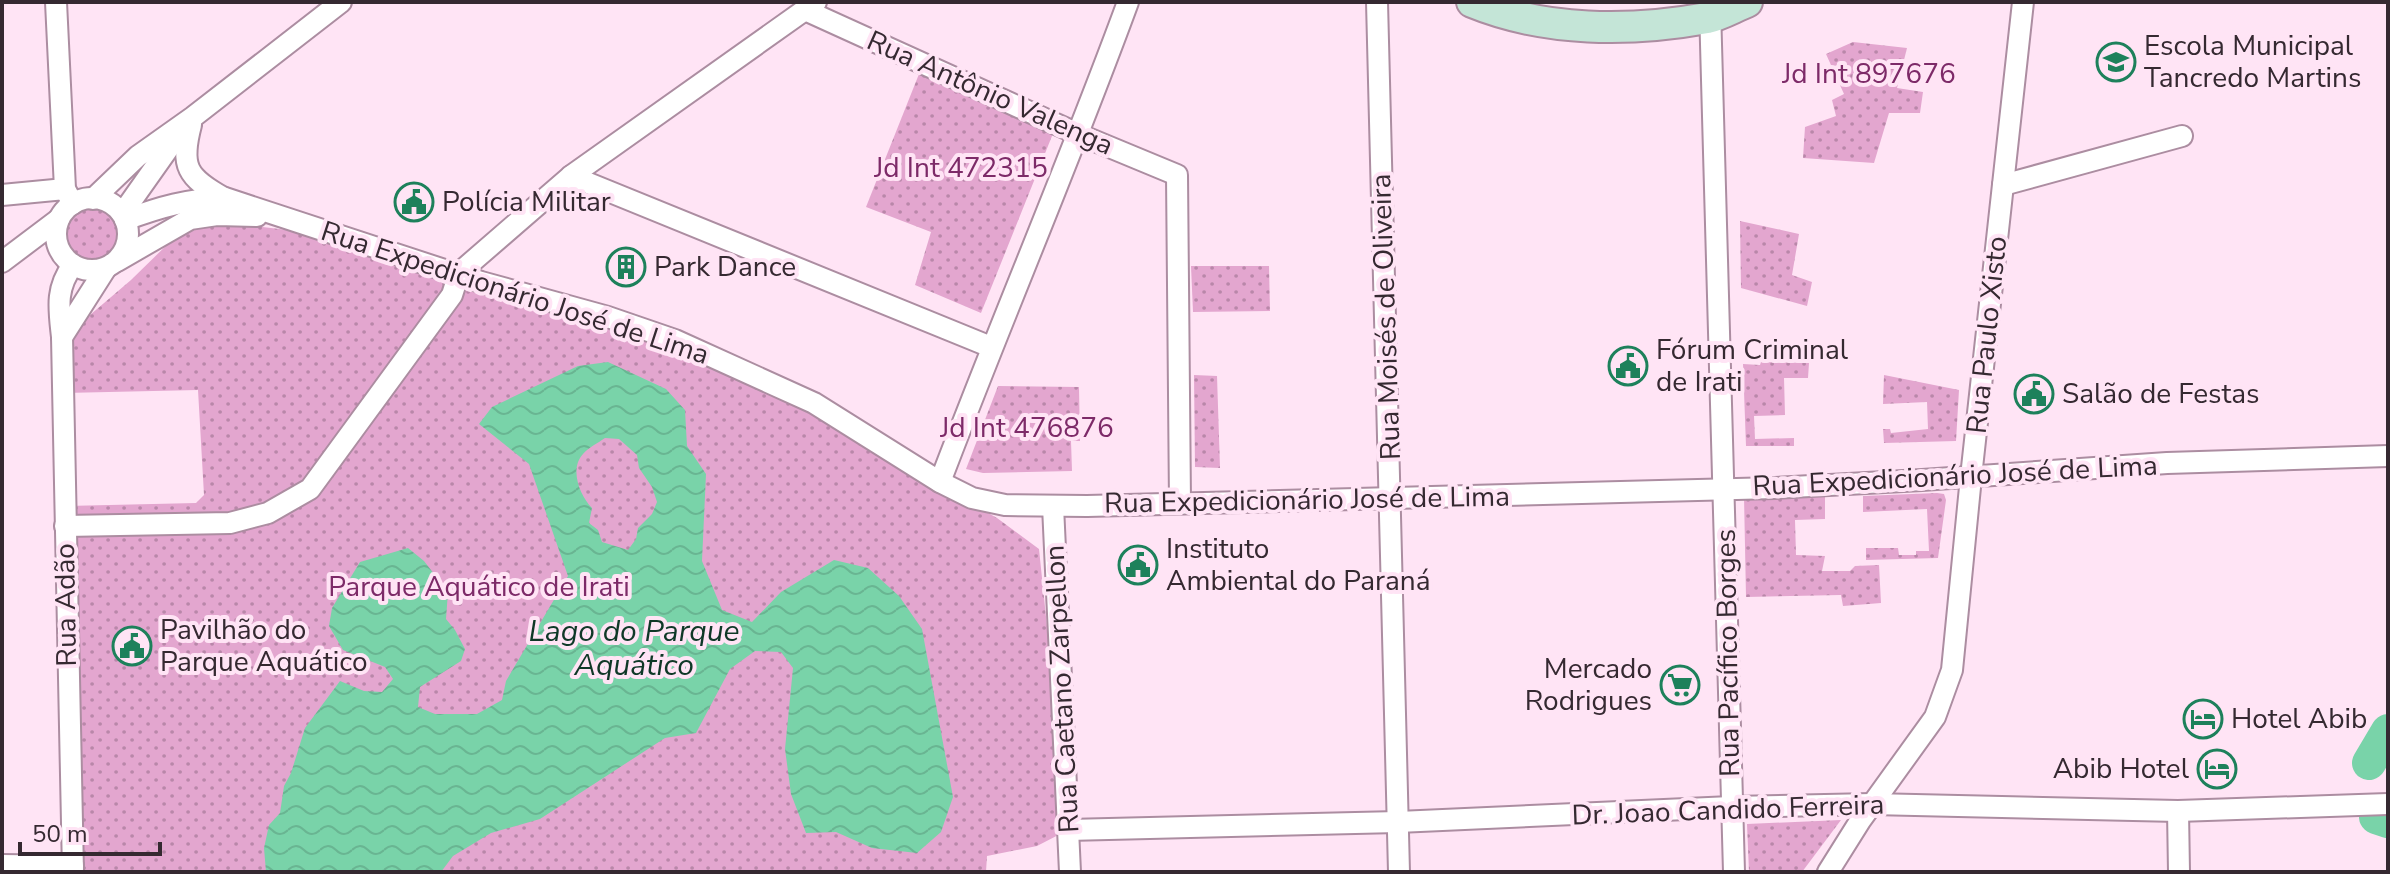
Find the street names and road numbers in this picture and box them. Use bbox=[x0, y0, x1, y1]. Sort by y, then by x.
street label: Rua Antônio Valenga bbox=[861, 22, 1119, 164]
street label: Rua Moisés de Oliveira bbox=[1362, 173, 1410, 461]
street label: Rua Expedicionário José de Lima bbox=[316, 212, 714, 374]
street label: Rua Paulo Xisto bbox=[1958, 234, 2016, 436]
street label: Rua Expedicionário José de Lima bbox=[1751, 446, 2159, 506]
street label: Rua Expedicionário José de Lima bbox=[1104, 477, 1510, 523]
street label: Rua Pacífico Borges bbox=[1707, 529, 1749, 777]
street label: Rua Adão bbox=[46, 543, 86, 667]
street label: Rua Caetano Zarpellon bbox=[1035, 544, 1089, 834]
street label: Dr. Joao Candido Ferreira bbox=[1571, 786, 1885, 834]

